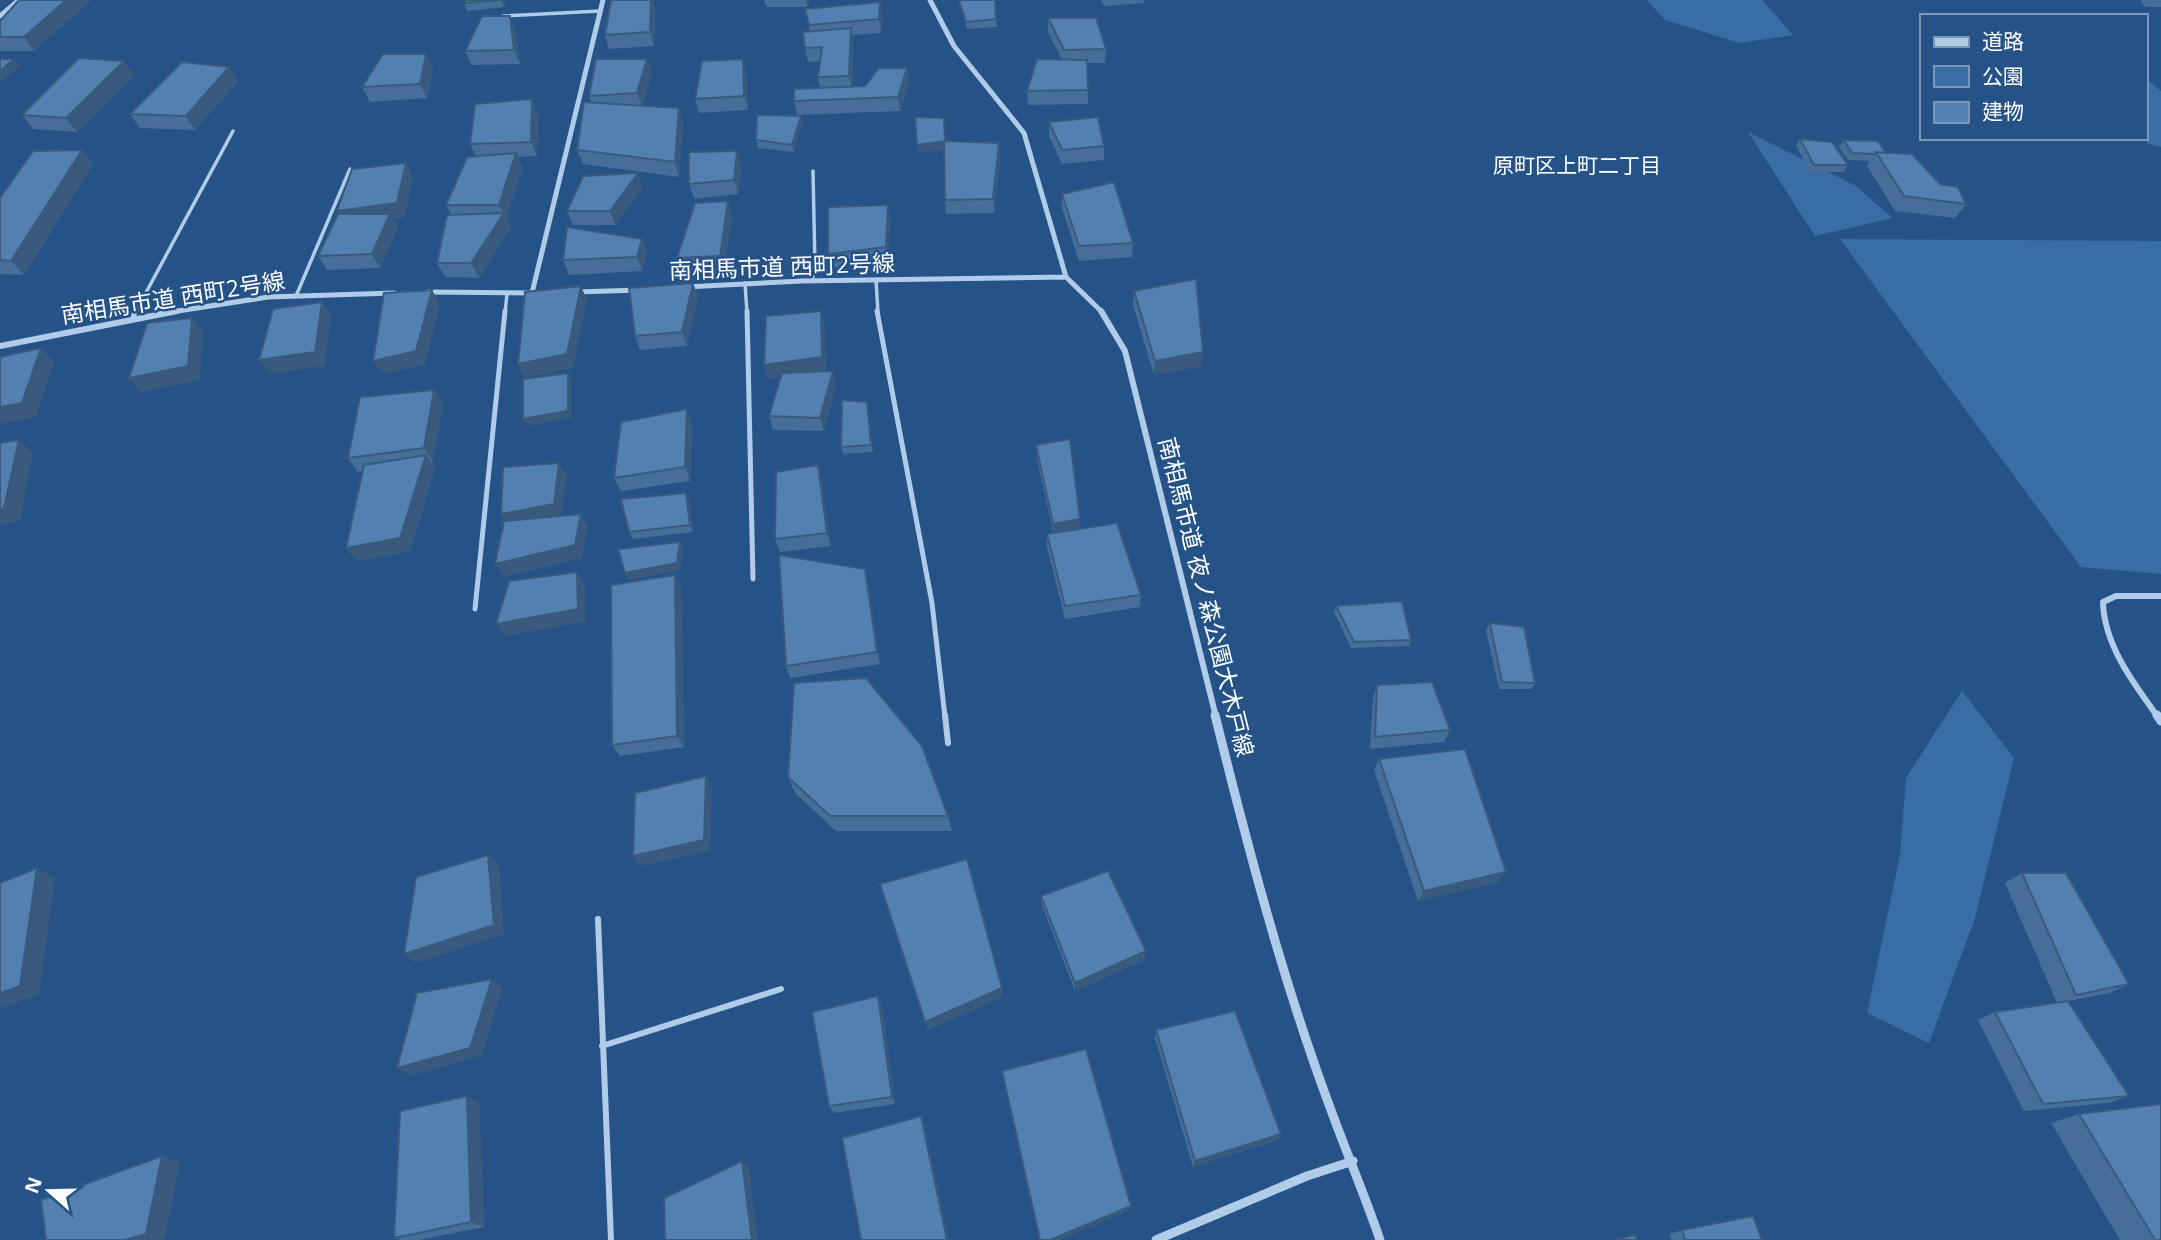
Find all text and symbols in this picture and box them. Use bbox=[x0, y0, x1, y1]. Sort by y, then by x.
legend bbox=[1920, 14, 2147, 140]
text: 道路 bbox=[1982, 27, 2024, 55]
text: 公園 bbox=[1982, 62, 2024, 90]
text: 建物 bbox=[1982, 97, 2024, 125]
district label: 原町区上町二丁目 bbox=[1493, 151, 1661, 179]
street label: 南相馬市道 西町2号線 bbox=[668, 246, 896, 286]
street label: 南相馬市道 西町2号線 bbox=[59, 264, 287, 331]
street label: 南相馬市道 夜ノ森公園大木戸線 bbox=[1152, 434, 1262, 760]
north arrow bbox=[14, 1156, 84, 1226]
text: N bbox=[18, 1173, 48, 1197]

